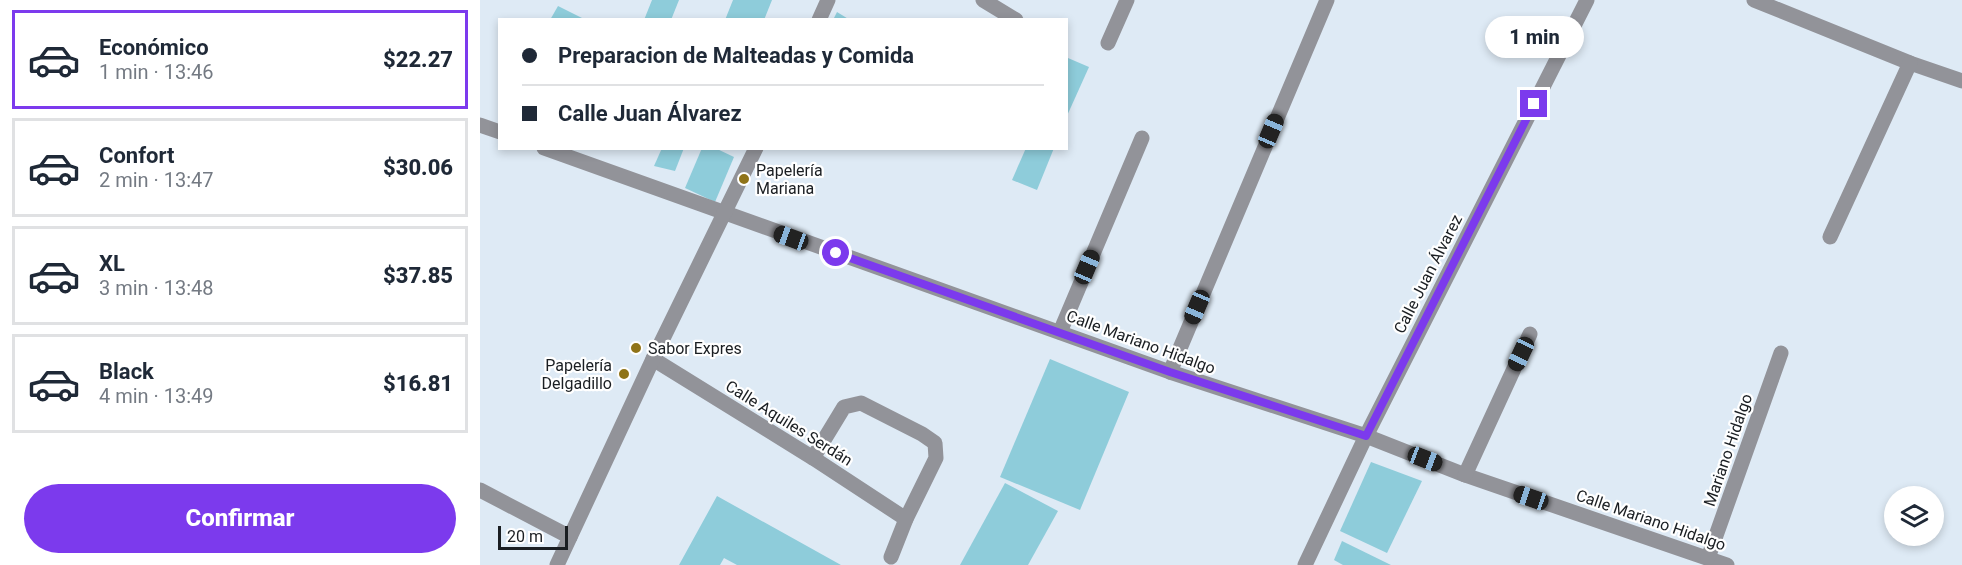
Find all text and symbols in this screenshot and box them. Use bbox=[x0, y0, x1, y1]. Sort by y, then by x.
callout: 1 min bbox=[1484, 17, 1584, 59]
text: 1 min bbox=[1509, 25, 1560, 49]
icon: car bbox=[27, 33, 81, 87]
text: Económico bbox=[99, 35, 209, 60]
text: Preparacion de Malteadas y Comida bbox=[558, 43, 914, 68]
text: $22.27 bbox=[383, 47, 453, 72]
text: 1 min · 13:46 bbox=[99, 60, 214, 84]
route end bbox=[1520, 90, 1547, 117]
text: Calle Juan Álvarez bbox=[558, 101, 742, 126]
car bbox=[1256, 111, 1286, 151]
icon: car bbox=[27, 141, 81, 195]
text: Confort bbox=[99, 143, 174, 168]
text: $30.06 bbox=[383, 155, 453, 180]
place label: Papelería Mariana bbox=[756, 161, 823, 198]
text: 2 min · 13:47 bbox=[99, 168, 214, 192]
marker: Papelería Mariana bbox=[737, 172, 751, 186]
street label: Calle Juan Álvarez bbox=[1390, 211, 1466, 337]
car bbox=[771, 223, 811, 253]
route start bbox=[822, 239, 849, 266]
car bbox=[1072, 247, 1102, 287]
icon: car bbox=[27, 249, 81, 303]
text: XL bbox=[99, 251, 125, 276]
text: $37.85 bbox=[383, 263, 453, 288]
text: 3 min · 13:48 bbox=[99, 276, 214, 300]
car bbox=[1182, 287, 1212, 327]
street label: Calle Mariano Hidalgo bbox=[1064, 306, 1218, 378]
car bbox=[1505, 334, 1537, 374]
place label: Sabor Expres bbox=[648, 339, 742, 358]
marker: Sabor Expres bbox=[629, 341, 643, 355]
place label: Papelería Delgadillo bbox=[542, 356, 612, 393]
icon: car bbox=[27, 357, 81, 411]
text: Black bbox=[99, 359, 154, 384]
marker: Papelería Delgadillo bbox=[617, 367, 631, 381]
text: $16.81 bbox=[383, 371, 453, 396]
street label: Calle Aquiles Serdán bbox=[722, 376, 856, 470]
text: 4 min · 13:49 bbox=[99, 384, 214, 408]
street label: Mariano Hidalgo bbox=[1700, 391, 1756, 509]
car bbox=[1405, 444, 1445, 474]
button: Confirmar bbox=[24, 484, 456, 553]
car bbox=[1511, 484, 1551, 512]
street label: Calle Mariano Hidalgo bbox=[1574, 485, 1728, 555]
map controls bbox=[1884, 486, 1944, 546]
button: layers bbox=[1884, 486, 1944, 546]
scale bar bbox=[498, 523, 568, 550]
text: 20 m bbox=[507, 527, 543, 546]

